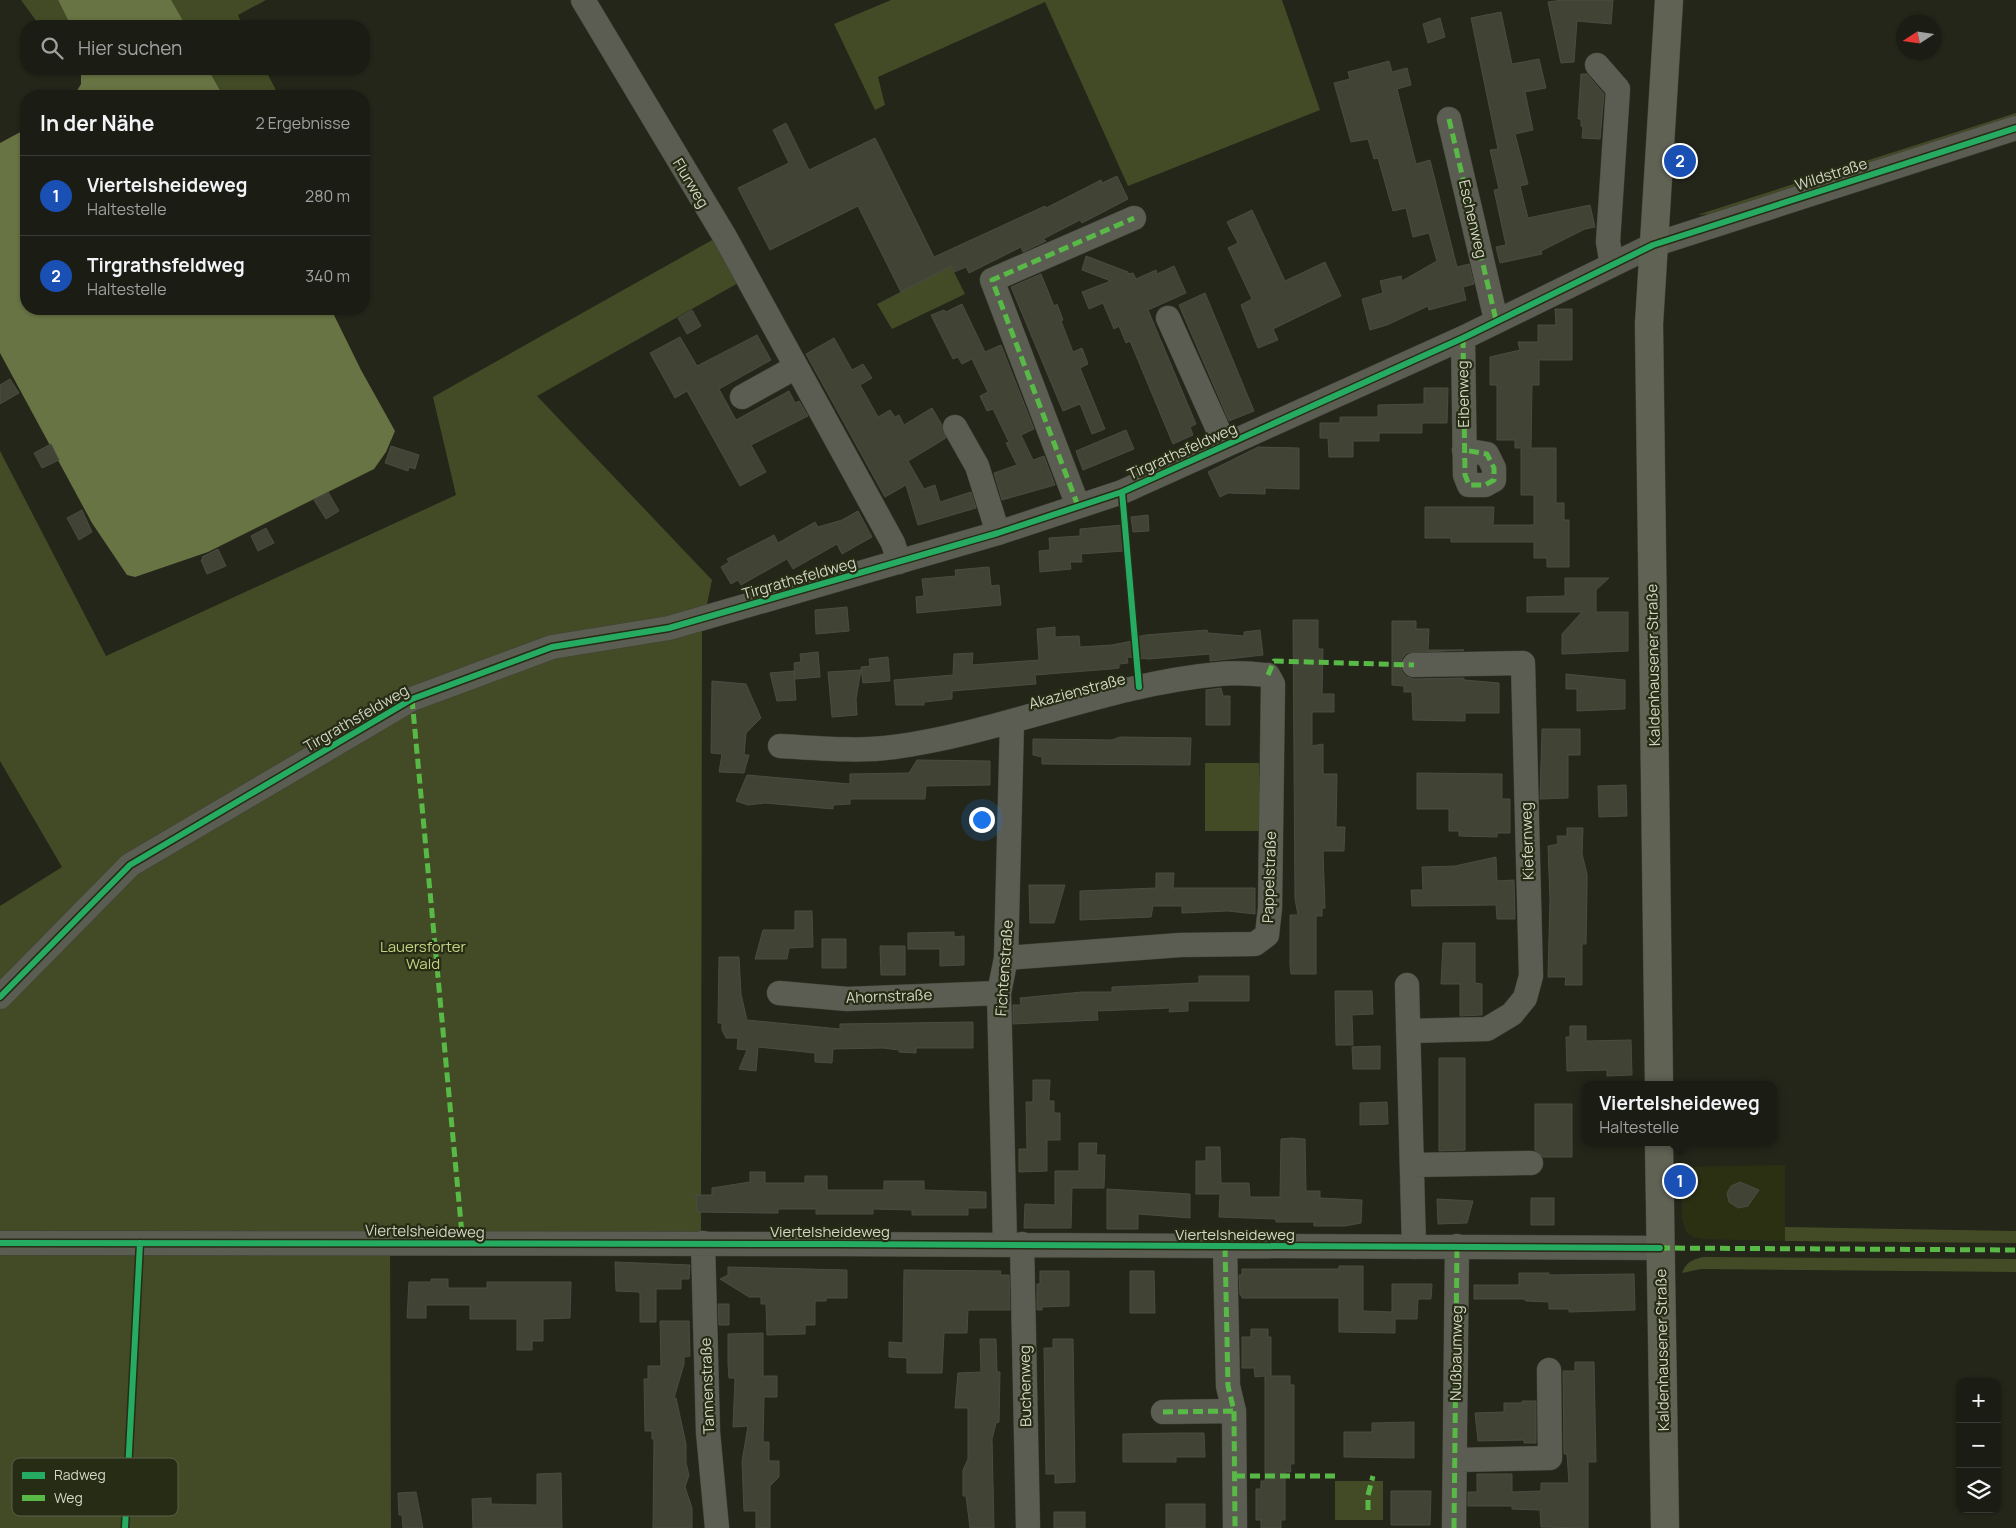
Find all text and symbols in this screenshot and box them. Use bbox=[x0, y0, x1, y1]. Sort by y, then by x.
north arrow bbox=[1896, 15, 1941, 60]
search box bbox=[20, 20, 370, 75]
icon: search bbox=[38, 34, 66, 62]
text: Hier suchen bbox=[78, 35, 182, 61]
text: In der Nähe bbox=[40, 109, 154, 137]
text: 2 Ergebnisse bbox=[255, 112, 350, 134]
pin: 2 bbox=[1664, 142, 1696, 180]
street label: Wildstraße bbox=[1792, 152, 1870, 196]
street label: Flurweg bbox=[668, 154, 714, 212]
text: Viertelsheideweg bbox=[87, 172, 247, 198]
street label: Eschenweg bbox=[1454, 178, 1492, 260]
text: 1 bbox=[52, 185, 60, 207]
text: 280 m bbox=[305, 185, 350, 207]
text: Haltestelle bbox=[87, 198, 167, 220]
text: Tirgrathsfeldweg bbox=[87, 252, 245, 278]
text: 2 bbox=[51, 265, 61, 287]
text: 340 m bbox=[305, 265, 350, 287]
text: Haltestelle bbox=[87, 278, 167, 300]
street label: Eibenweg bbox=[1452, 360, 1474, 428]
street label: Tirgrathsfeldweg bbox=[1124, 417, 1240, 485]
street label: Tirgrathsfeldweg bbox=[740, 552, 858, 604]
street label: Kaldenhausener Straße bbox=[1641, 584, 1665, 746]
street label: Akazienstraße bbox=[1026, 668, 1128, 714]
street label: Tirgrathsfeldweg bbox=[300, 679, 412, 757]
street label: Kiefernweg bbox=[1515, 802, 1539, 880]
your location bbox=[969, 807, 995, 833]
street label: Pappelstraße bbox=[1257, 830, 1281, 923]
street label: Fichtenstraße bbox=[990, 919, 1018, 1017]
park label: Lauersforter Wald bbox=[380, 936, 466, 974]
street label: Ahornstraße bbox=[845, 984, 933, 1008]
popup bbox=[1582, 1081, 1777, 1146]
text: Viertelsheideweg bbox=[1599, 1090, 1760, 1116]
text: Haltestelle bbox=[1599, 1116, 1679, 1138]
pin: 1 bbox=[1664, 1162, 1696, 1200]
street label: Viertelsheideweg bbox=[365, 1219, 485, 1243]
street label: Viertelsheideweg bbox=[770, 1221, 890, 1242]
street label: Viertelsheideweg bbox=[1175, 1224, 1295, 1245]
street label: Kaldenhausener Straße bbox=[1650, 1269, 1674, 1431]
street label: Nußbaumweg bbox=[1445, 1305, 1467, 1401]
street label: Tannenstraße bbox=[695, 1337, 719, 1435]
street label: Buchenweg bbox=[1014, 1345, 1036, 1427]
map controls bbox=[1956, 1378, 2001, 1513]
button: + bbox=[1956, 1378, 2001, 1423]
button: − bbox=[1956, 1423, 2001, 1468]
legend bbox=[12, 1458, 178, 1516]
text: Radweg bbox=[54, 1465, 106, 1484]
button: layers bbox=[1956, 1468, 2001, 1513]
text: Weg bbox=[54, 1488, 83, 1507]

